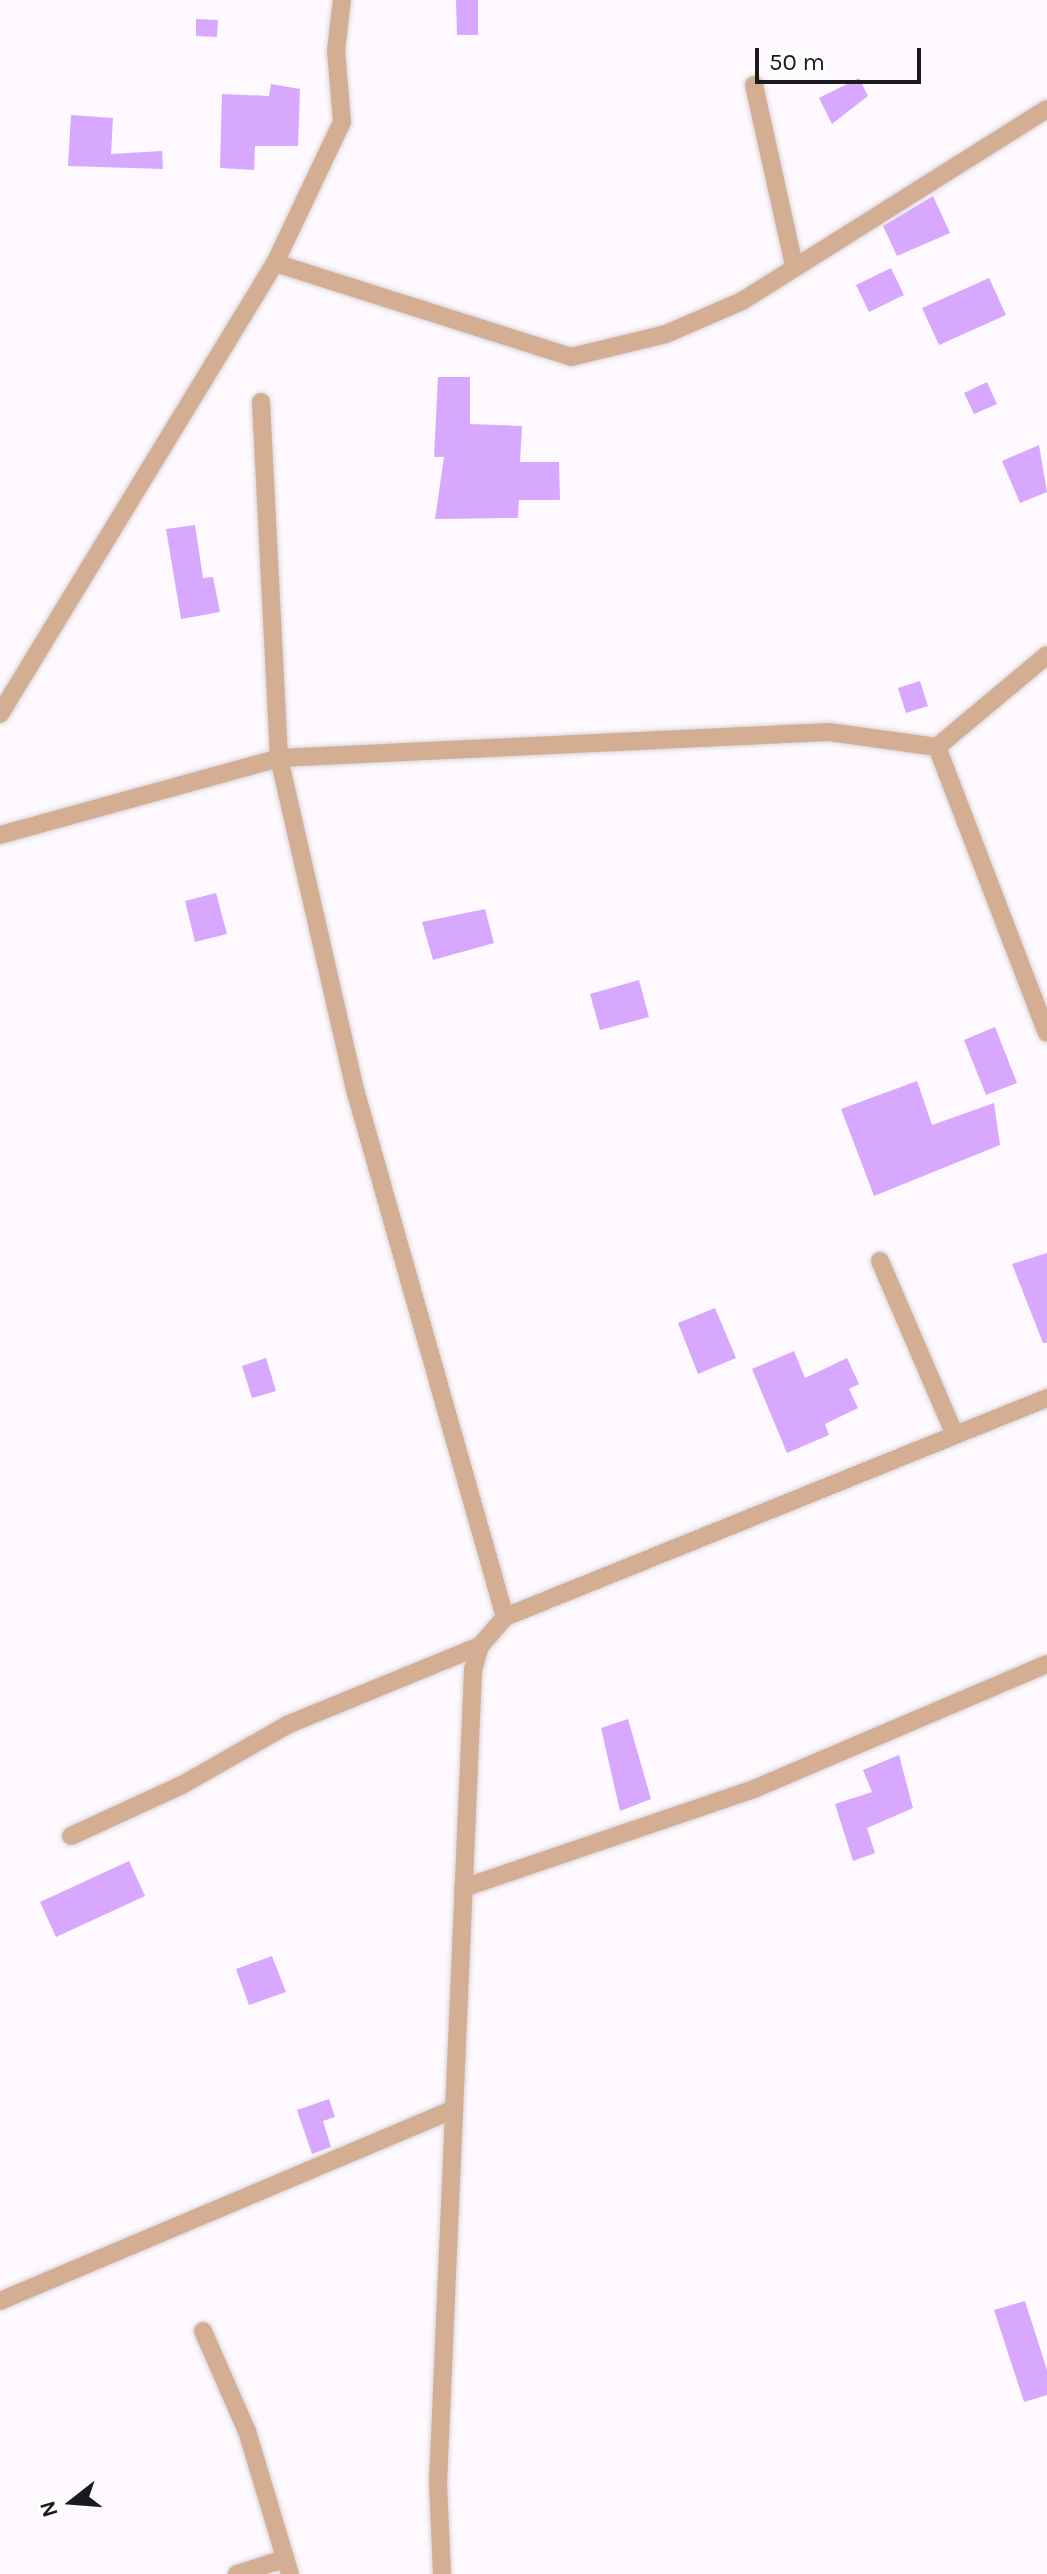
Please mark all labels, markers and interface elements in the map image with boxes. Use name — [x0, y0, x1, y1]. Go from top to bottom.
scale bar — [759, 32, 925, 82]
text: 50 m — [769, 48, 825, 76]
north arrow — [32, 2462, 112, 2542]
text: N — [34, 2498, 64, 2520]

